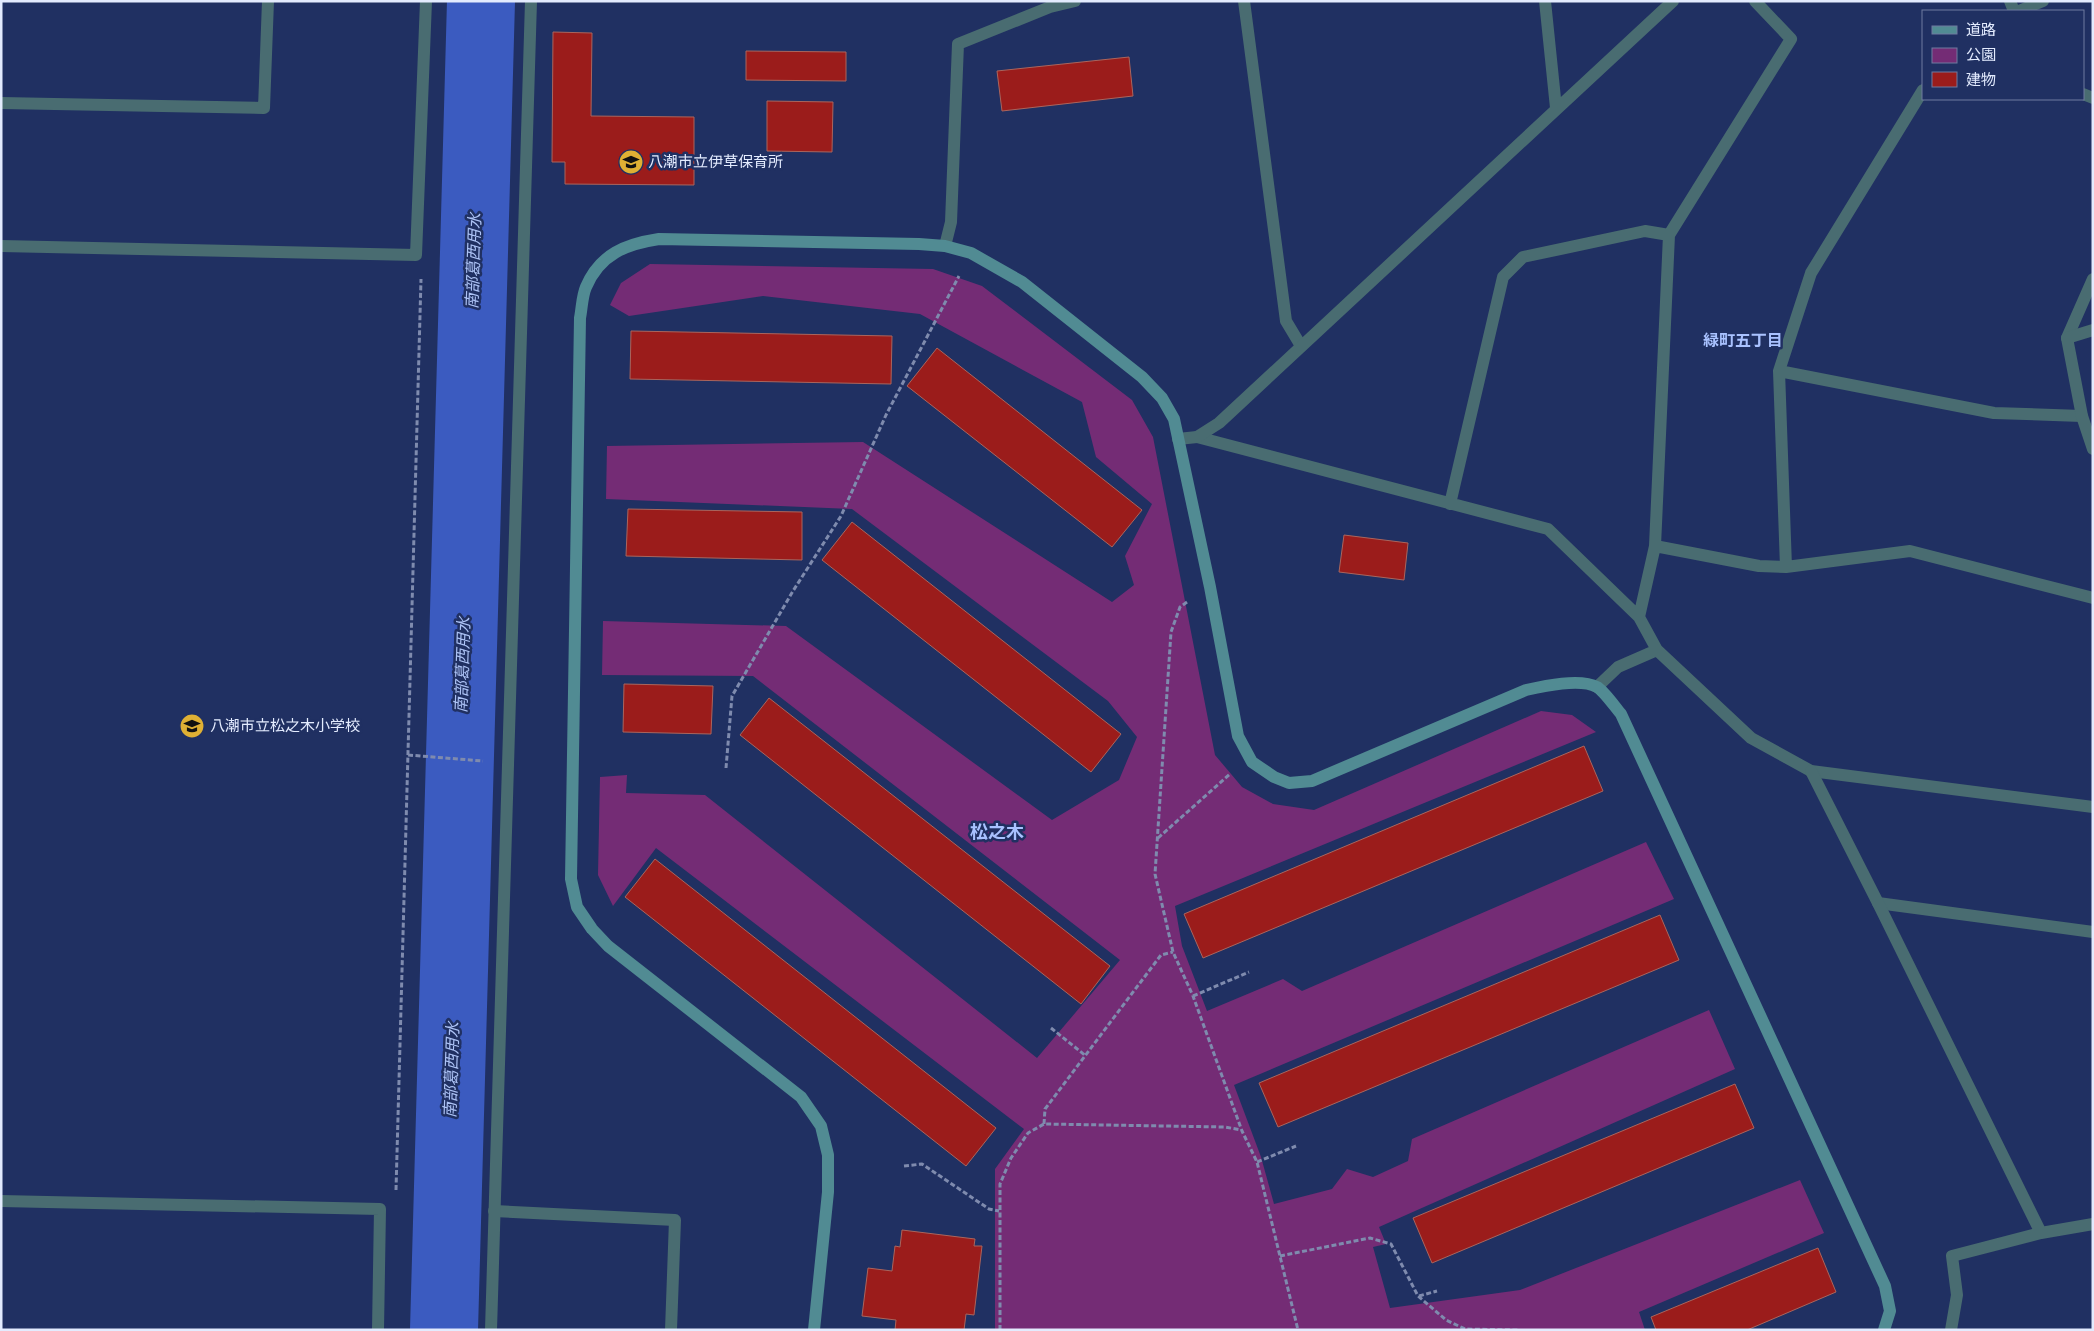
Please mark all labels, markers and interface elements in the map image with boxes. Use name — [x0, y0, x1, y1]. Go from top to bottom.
legend — [1922, 10, 2084, 100]
text: 道路 — [1966, 20, 1996, 39]
text: 公園 — [1966, 45, 1996, 64]
text: 建物 — [1966, 70, 1996, 89]
school or university icon: 八潮市立伊草保育所 — [618, 149, 644, 175]
place label: 八潮市立伊草保育所 — [648, 152, 783, 171]
water label: 南部葛西用水 — [461, 211, 485, 309]
district label: 緑町五丁目 — [1703, 330, 1783, 350]
water label: 南部葛西用水 — [450, 615, 474, 713]
school or university icon: 八潮市立松之木小学校 — [179, 713, 205, 739]
place label: 八潮市立松之木小学校 — [210, 716, 360, 735]
district label: 松之木 — [970, 820, 1024, 843]
water label: 南部葛西用水 — [439, 1020, 463, 1118]

